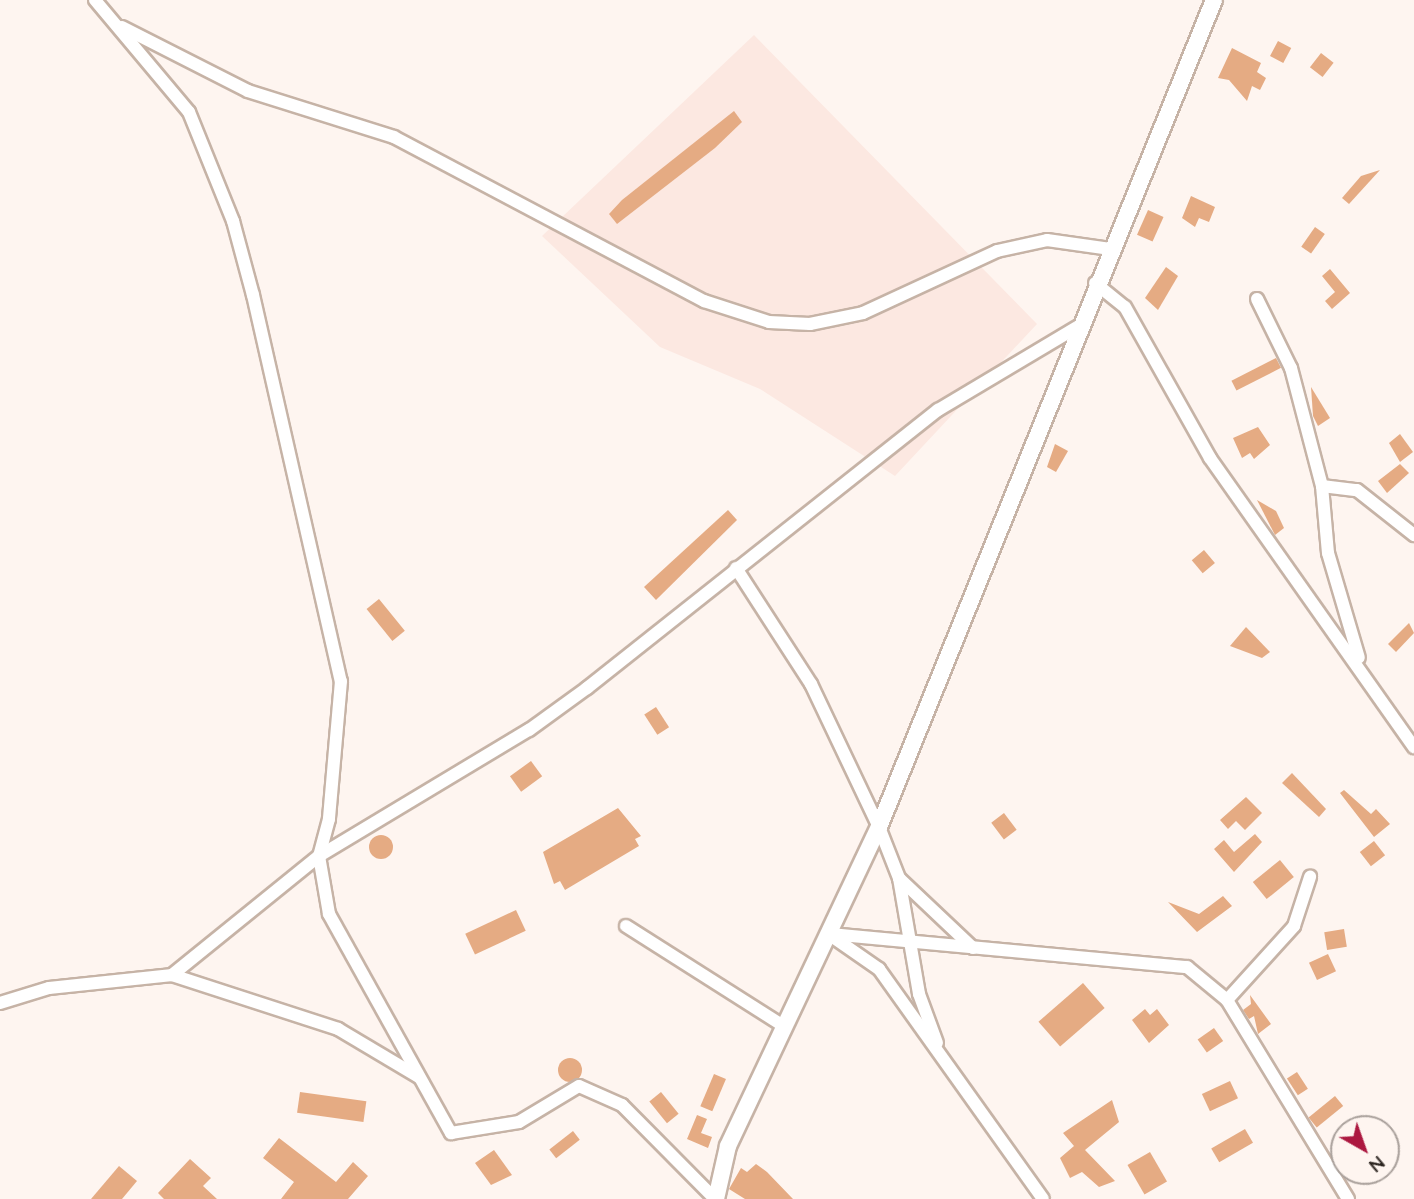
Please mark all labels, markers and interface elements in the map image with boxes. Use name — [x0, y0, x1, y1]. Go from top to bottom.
north arrow — [1330, 1115, 1400, 1185]
text: N — [1364, 1151, 1390, 1178]

